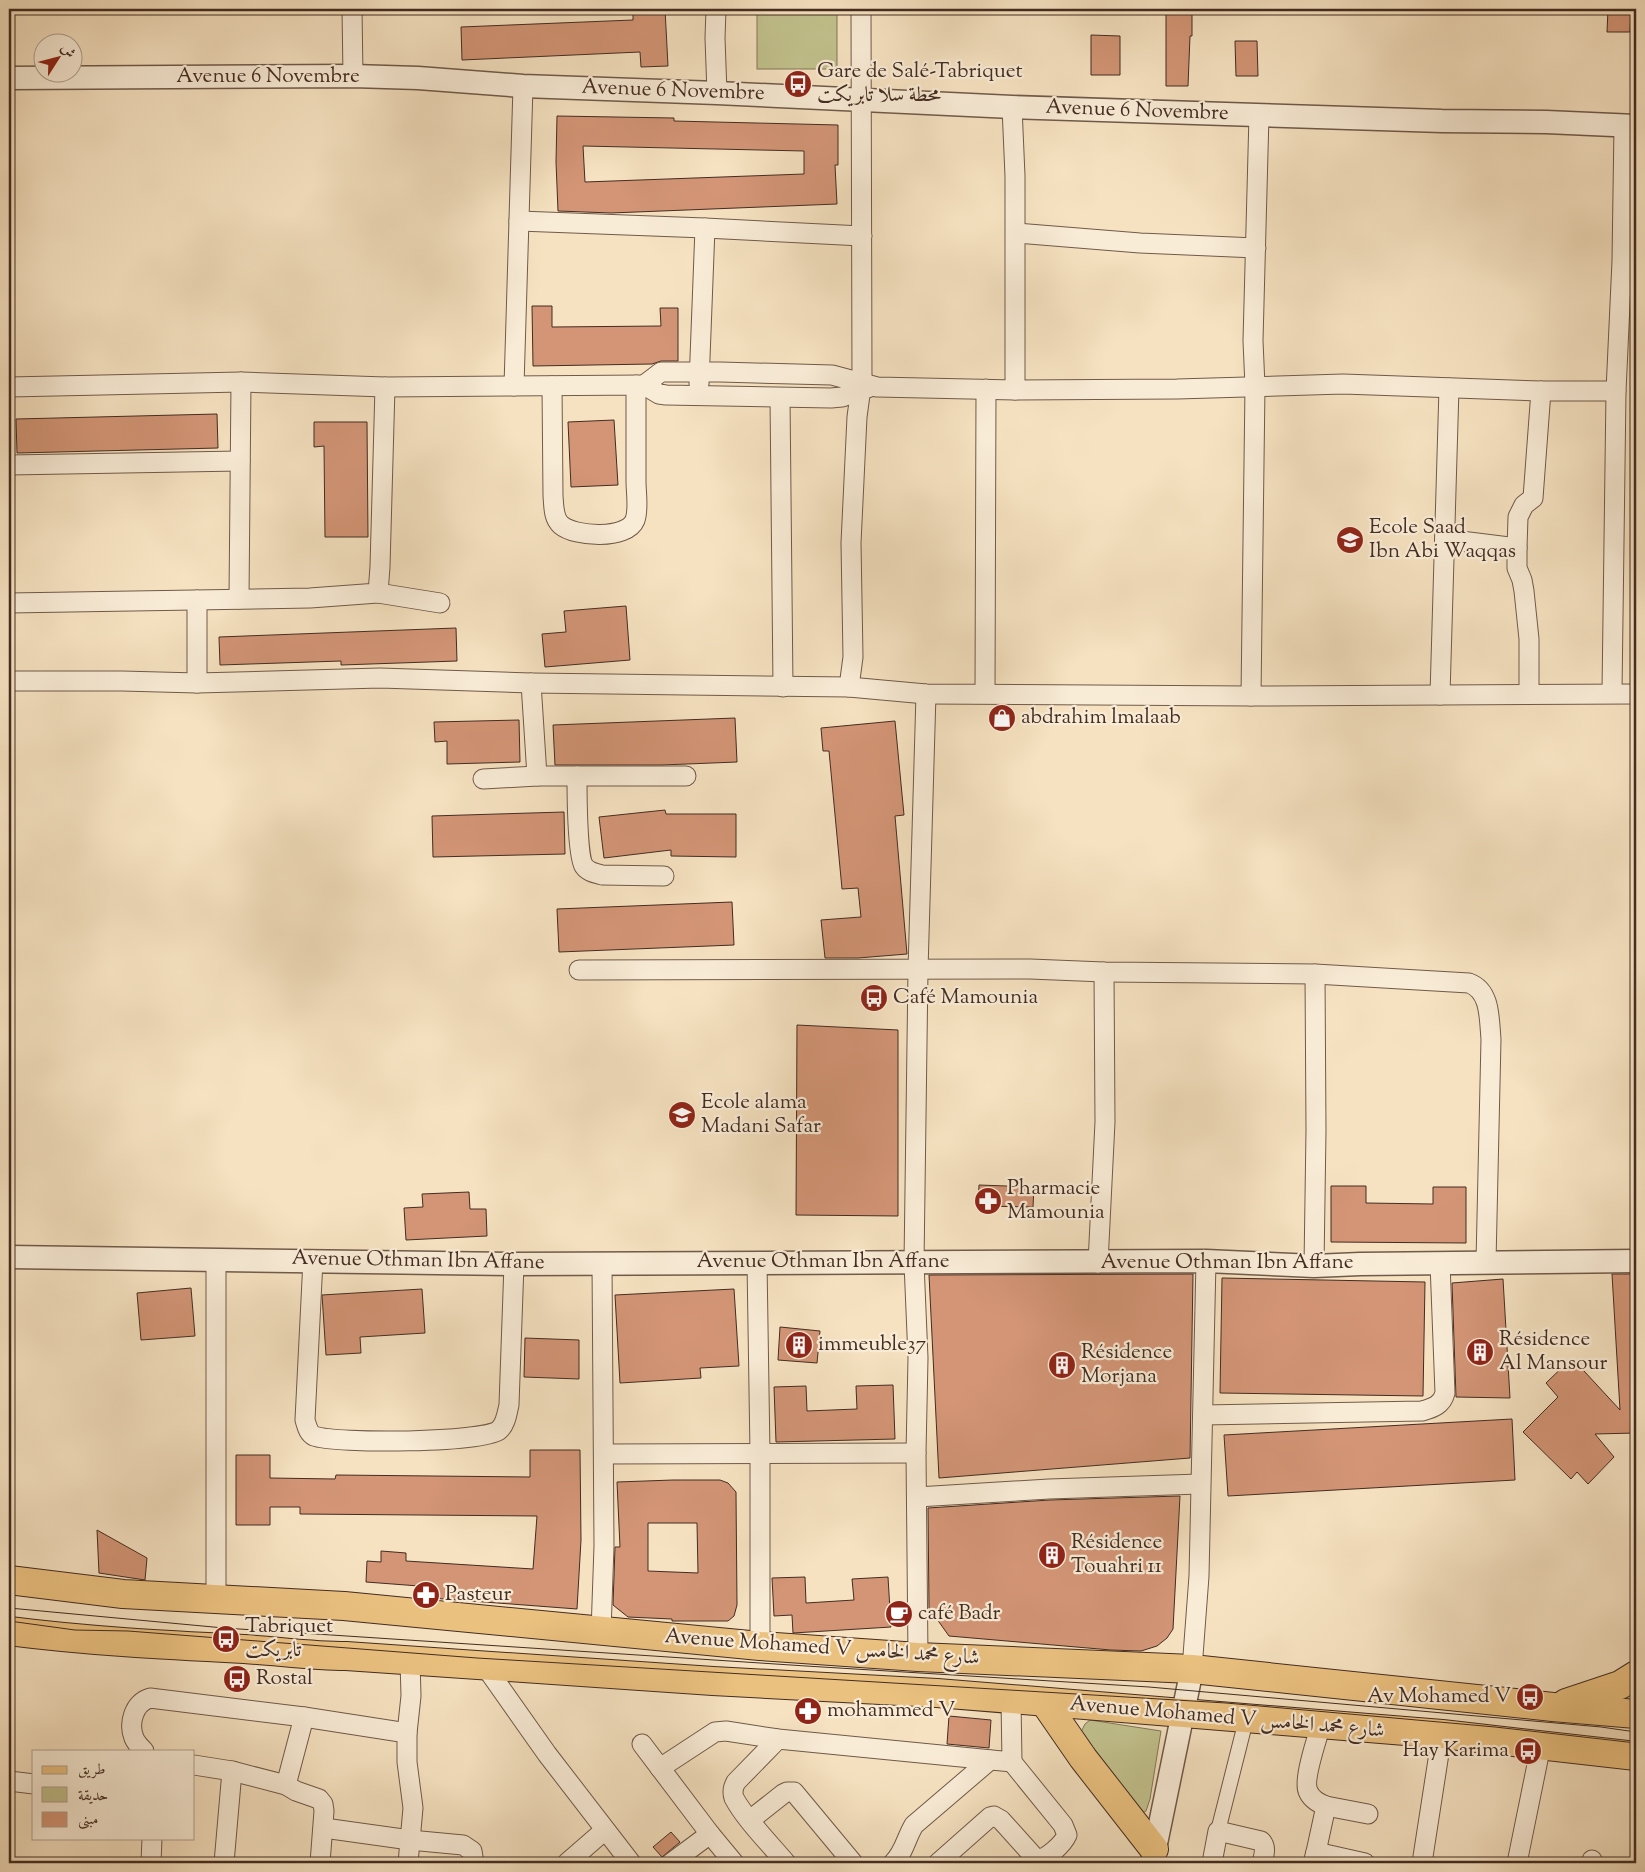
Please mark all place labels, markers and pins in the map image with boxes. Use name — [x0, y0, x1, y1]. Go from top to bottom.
place label: Gare de Salé-Tabriquet محطة سلا تابريكت — [817, 57, 1023, 111]
bus stop icon: Gare de Salé-Tabriquet محطة سلا تابريكت — [783, 69, 813, 99]
place label: Ecole Saad Ibn Abi Waqqas — [1369, 513, 1516, 567]
school or university icon: Ecole Saad Ibn Abi Waqqas — [1335, 525, 1365, 555]
shop icon: abdrahim lmalaab — [987, 703, 1017, 733]
place label: abdrahim lmalaab — [1021, 703, 1181, 733]
bus stop icon: Café Mamounia — [859, 983, 889, 1013]
place label: Café Mamounia — [893, 983, 1038, 1013]
place label: Ecole alama Madani Safar — [701, 1088, 821, 1142]
school or university icon: Ecole alama Madani Safar — [667, 1100, 697, 1130]
place label: Pharmacie Mamounia — [1007, 1174, 1105, 1228]
pharmacy icon: Pharmacie Mamounia — [973, 1186, 1003, 1216]
place label: Résidence Al Mansour — [1499, 1325, 1608, 1379]
building icon: immeuble37 — [784, 1330, 814, 1360]
place label: immeuble37 — [818, 1330, 926, 1360]
building icon: Résidence Al Mansour — [1465, 1337, 1495, 1367]
place label: Résidence Morjana — [1081, 1338, 1172, 1392]
building icon: Résidence Morjana — [1047, 1350, 1077, 1380]
place label: Résidence Touahri 11 — [1071, 1528, 1162, 1582]
building icon: Résidence Touahri 11 — [1037, 1540, 1067, 1570]
pharmacy icon: Pasteur — [411, 1580, 441, 1610]
place label: Pasteur — [445, 1580, 512, 1610]
cafe icon: café Badr — [884, 1599, 914, 1629]
place label: café Badr — [918, 1599, 1001, 1629]
place label: Tabriquet تابريكت — [245, 1612, 333, 1666]
bus stop icon: Tabriquet تابريكت — [211, 1624, 241, 1654]
bus stop icon: Rostal — [222, 1664, 252, 1694]
place label: Rostal — [256, 1664, 313, 1694]
place label: Av Mohamed V — [1367, 1682, 1511, 1712]
bus stop icon: Av Mohamed V — [1515, 1682, 1545, 1712]
pharmacy icon: mohammed V — [793, 1696, 823, 1726]
place label: mohammed V — [827, 1696, 955, 1726]
place label: Hay Karima — [1403, 1736, 1509, 1766]
bus stop icon: Hay Karima — [1513, 1736, 1543, 1766]

